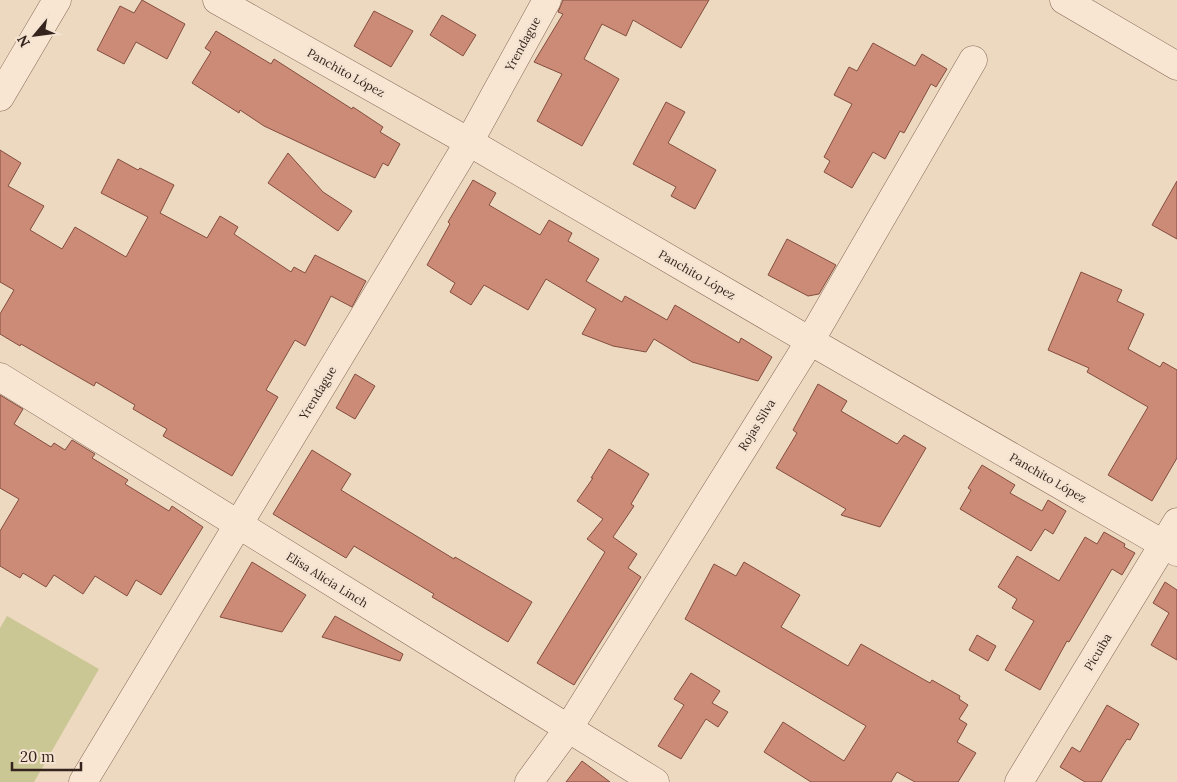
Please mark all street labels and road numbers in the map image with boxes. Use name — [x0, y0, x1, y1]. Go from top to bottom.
street label: Yrendague — [501, 14, 544, 74]
street label: Panchito López — [305, 45, 388, 100]
street label: Panchito López — [656, 246, 738, 303]
street label: Yrendague — [295, 363, 340, 423]
street label: Rojas Silva — [735, 396, 778, 453]
street label: Panchito López — [1007, 449, 1089, 506]
street label: Elisa Alicia Linch — [284, 548, 371, 611]
street label: Picuiba — [1081, 630, 1114, 673]

